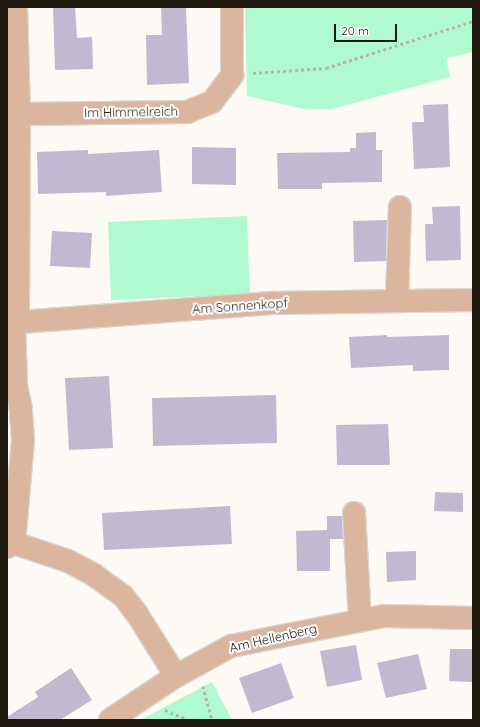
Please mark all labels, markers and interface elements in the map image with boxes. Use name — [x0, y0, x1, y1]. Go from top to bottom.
scale bar — [336, 16, 399, 42]
text: 20 m — [341, 23, 369, 38]
street label: Im Himmelreich — [84, 103, 178, 121]
street label: Am Sonnenkopf — [192, 295, 288, 317]
street label: Am Hellenberg — [228, 620, 318, 656]

